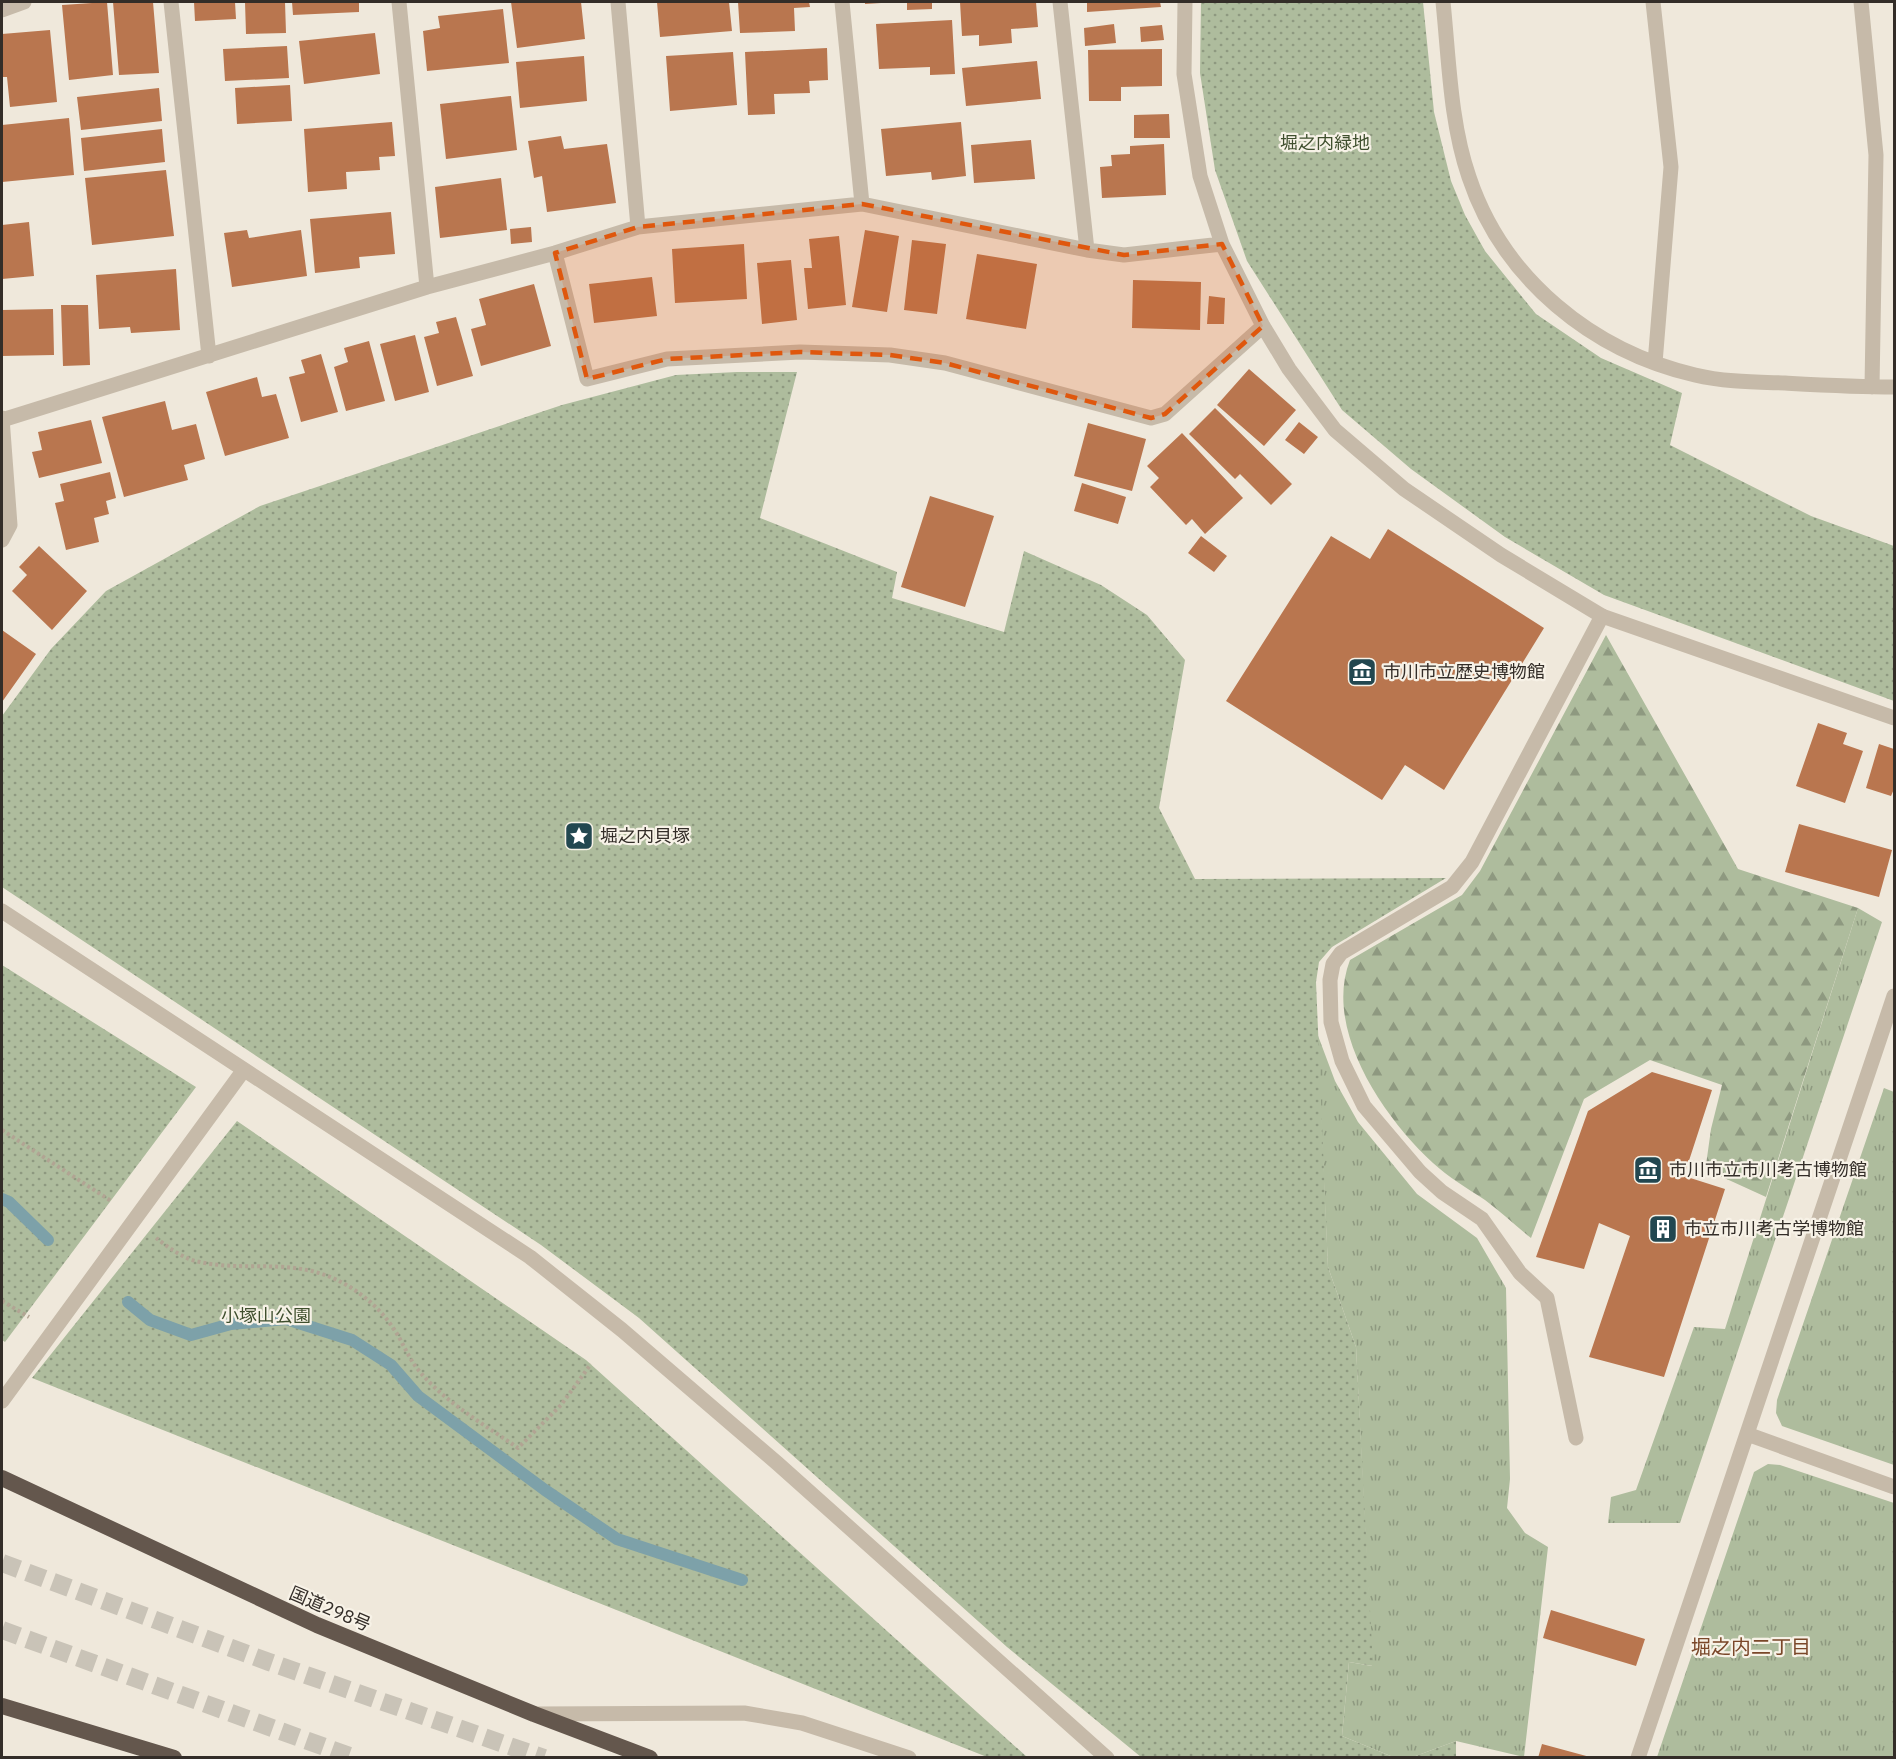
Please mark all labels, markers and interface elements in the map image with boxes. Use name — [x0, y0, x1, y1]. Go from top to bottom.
park label: 堀之内緑地 — [1280, 131, 1370, 154]
museum icon: 市川市立歴史博物館 — [1346, 656, 1378, 688]
place label: 市川市立歴史博物館 — [1383, 660, 1545, 683]
place icon: 堀之内貝塚 — [563, 820, 595, 852]
place label: 堀之内貝塚 — [600, 824, 690, 847]
museum icon: 市川市立市川考古博物館 — [1632, 1154, 1664, 1186]
place label: 市川市立市川考古博物館 — [1669, 1158, 1867, 1181]
building icon: 市立市川考古学博物館 — [1647, 1213, 1679, 1245]
place label: 市立市川考古学博物館 — [1684, 1217, 1864, 1240]
park label: 小塚山公園 — [221, 1304, 311, 1327]
street label: 国道298号 — [286, 1581, 374, 1636]
district label: 堀之内二丁目 — [1691, 1633, 1811, 1660]

